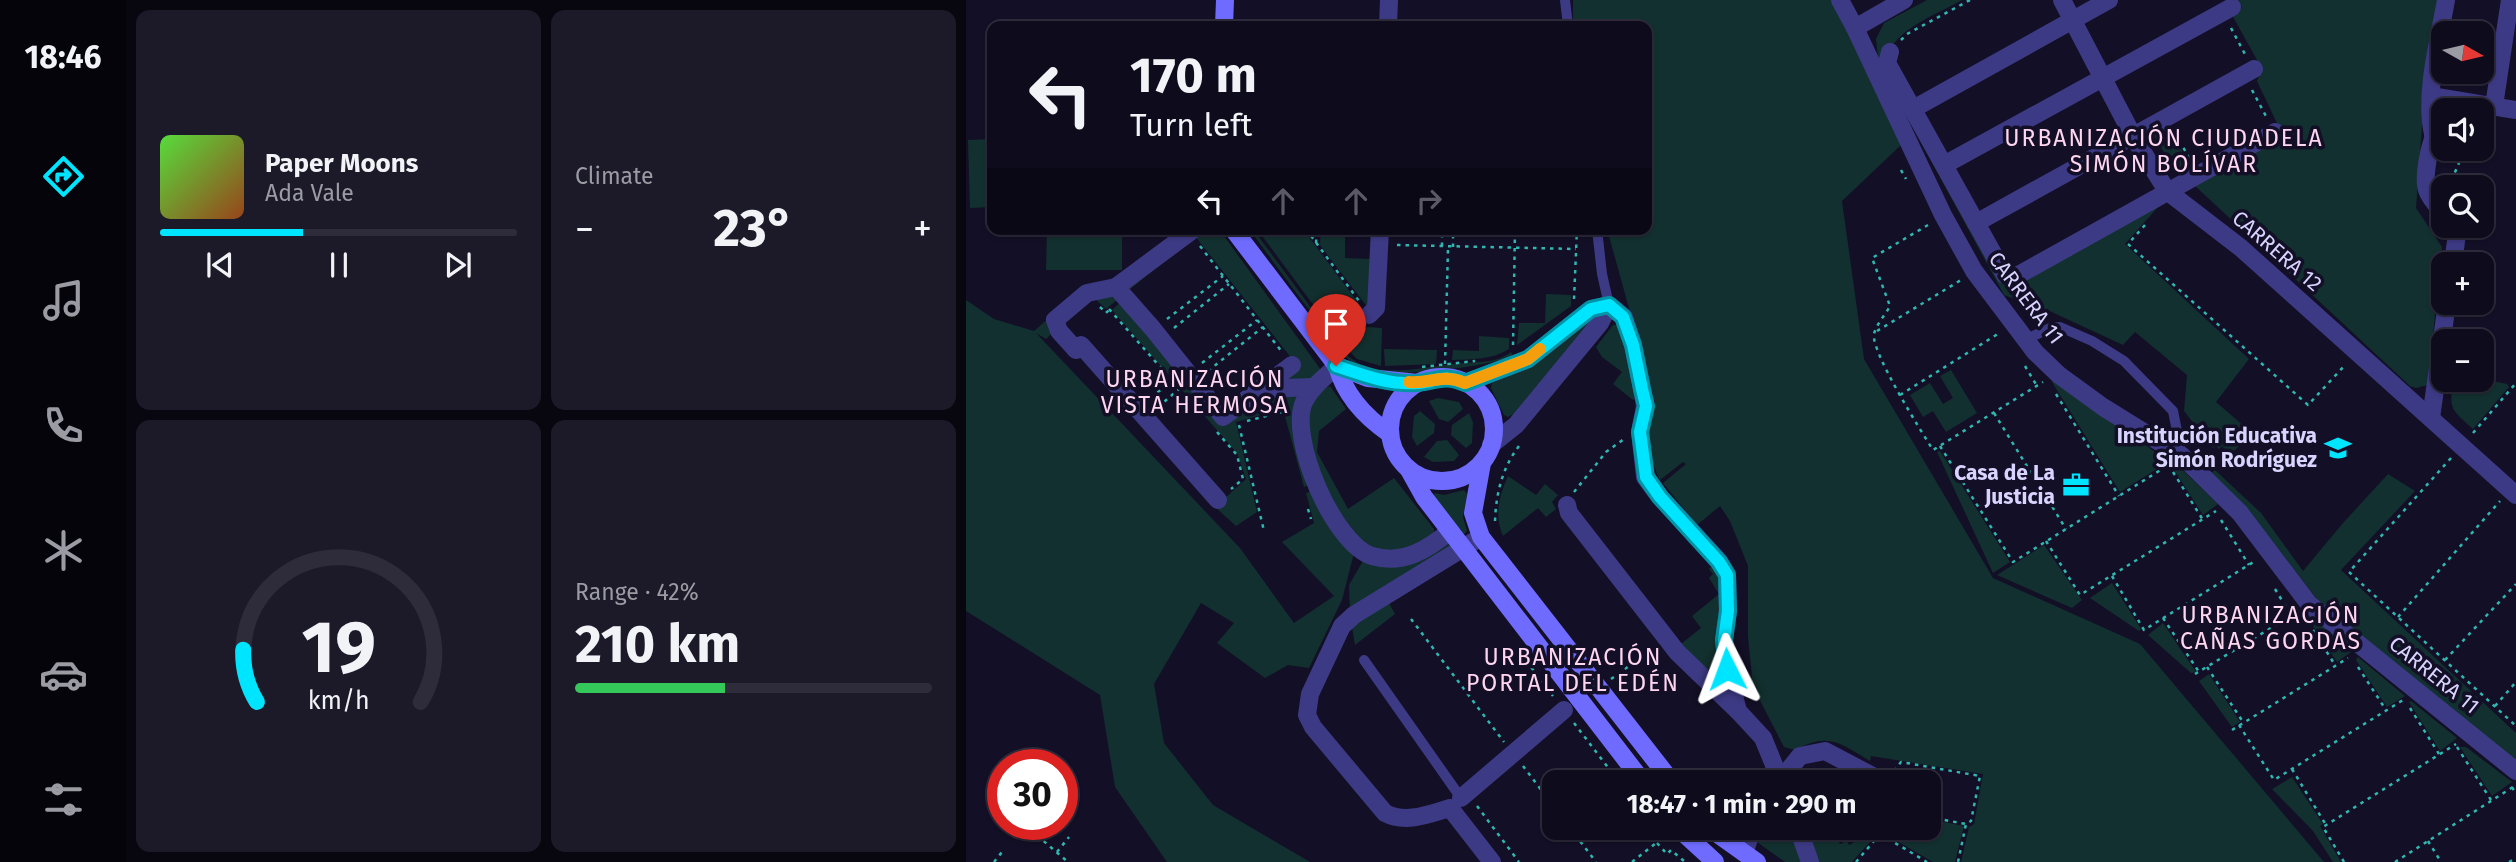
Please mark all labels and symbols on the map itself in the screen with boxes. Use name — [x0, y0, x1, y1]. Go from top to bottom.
north arrow — [2431, 21, 2494, 84]
district label: URBANIZACIÓN CIUDADELA SIMÓN BOLÍVAR — [2004, 123, 2324, 178]
street label: CARRERA 12 — [2227, 205, 2327, 297]
street label: CARRERA 11 — [1983, 247, 2069, 349]
pin — [1306, 294, 1366, 366]
district label: URBANIZACIÓN VISTA HERMOSA — [1101, 364, 1289, 419]
place label: Institución Educativa Simón Rodríguez — [2117, 423, 2317, 473]
school or university icon: Institución Educativa Simón Rodríguez — [2323, 433, 2353, 463]
place label: Casa de La Justicia — [1954, 460, 2055, 510]
office icon: Casa de La Justicia — [2061, 470, 2091, 500]
district label: URBANIZACIÓN CAÑAS GORDAS — [2180, 600, 2362, 655]
street label: CARRERA 11 — [2384, 631, 2484, 719]
position arrow — [1690, 632, 1764, 706]
district label: URBANIZACIÓN PORTAL DEL EDÉN — [1466, 642, 1680, 697]
speed limit sign: 30 — [987, 749, 1078, 840]

